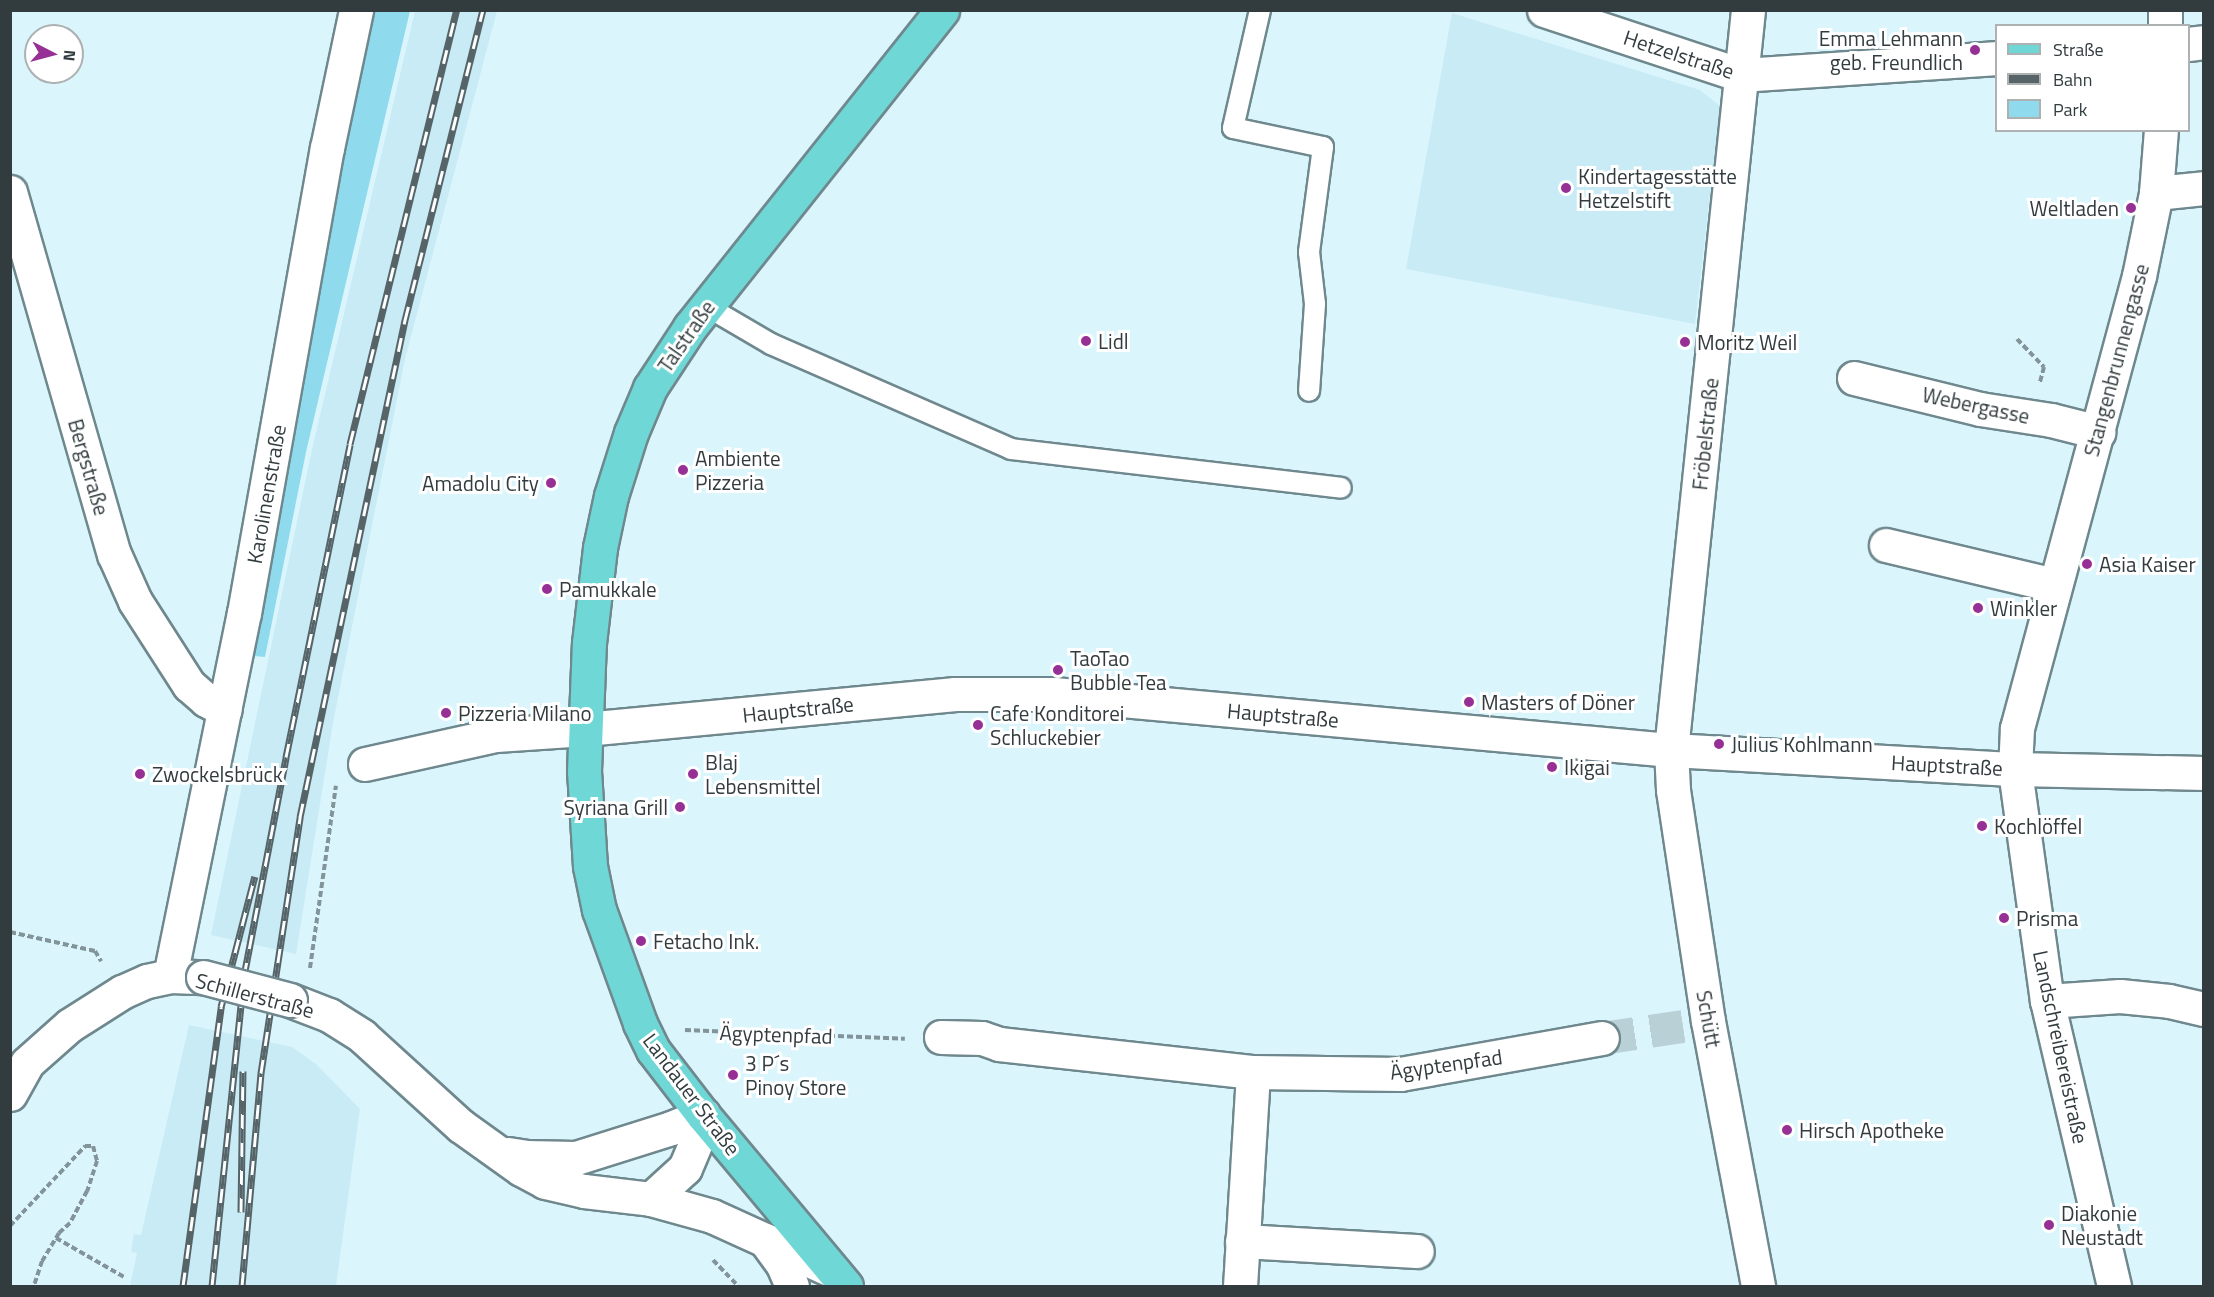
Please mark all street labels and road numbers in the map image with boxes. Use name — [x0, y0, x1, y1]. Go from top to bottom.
street label: Hetzelstraße — [1621, 24, 1737, 84]
street label: Stangenbrunnengasse — [2078, 261, 2154, 459]
street label: Talstraße — [652, 295, 720, 377]
street label: Fröbelstraße — [1687, 377, 1723, 491]
street label: Webergasse — [1920, 381, 2032, 429]
street label: Bergstraße — [63, 416, 115, 518]
street label: Karolinenstraße — [241, 422, 291, 566]
street label: Hauptstraße — [741, 691, 855, 727]
street label: Hauptstraße — [1226, 698, 1340, 732]
street label: Hauptstraße — [1891, 749, 2003, 781]
street label: Landschreibereistraße — [2028, 948, 2094, 1146]
street label: Schillerstraße — [193, 967, 317, 1023]
street label: Schütt — [1692, 988, 1726, 1050]
street label: Ägyptenpfad — [719, 1019, 833, 1049]
street label: Landauer Straße — [638, 1028, 746, 1160]
street label: Ägyptenpfad — [1388, 1044, 1504, 1084]

